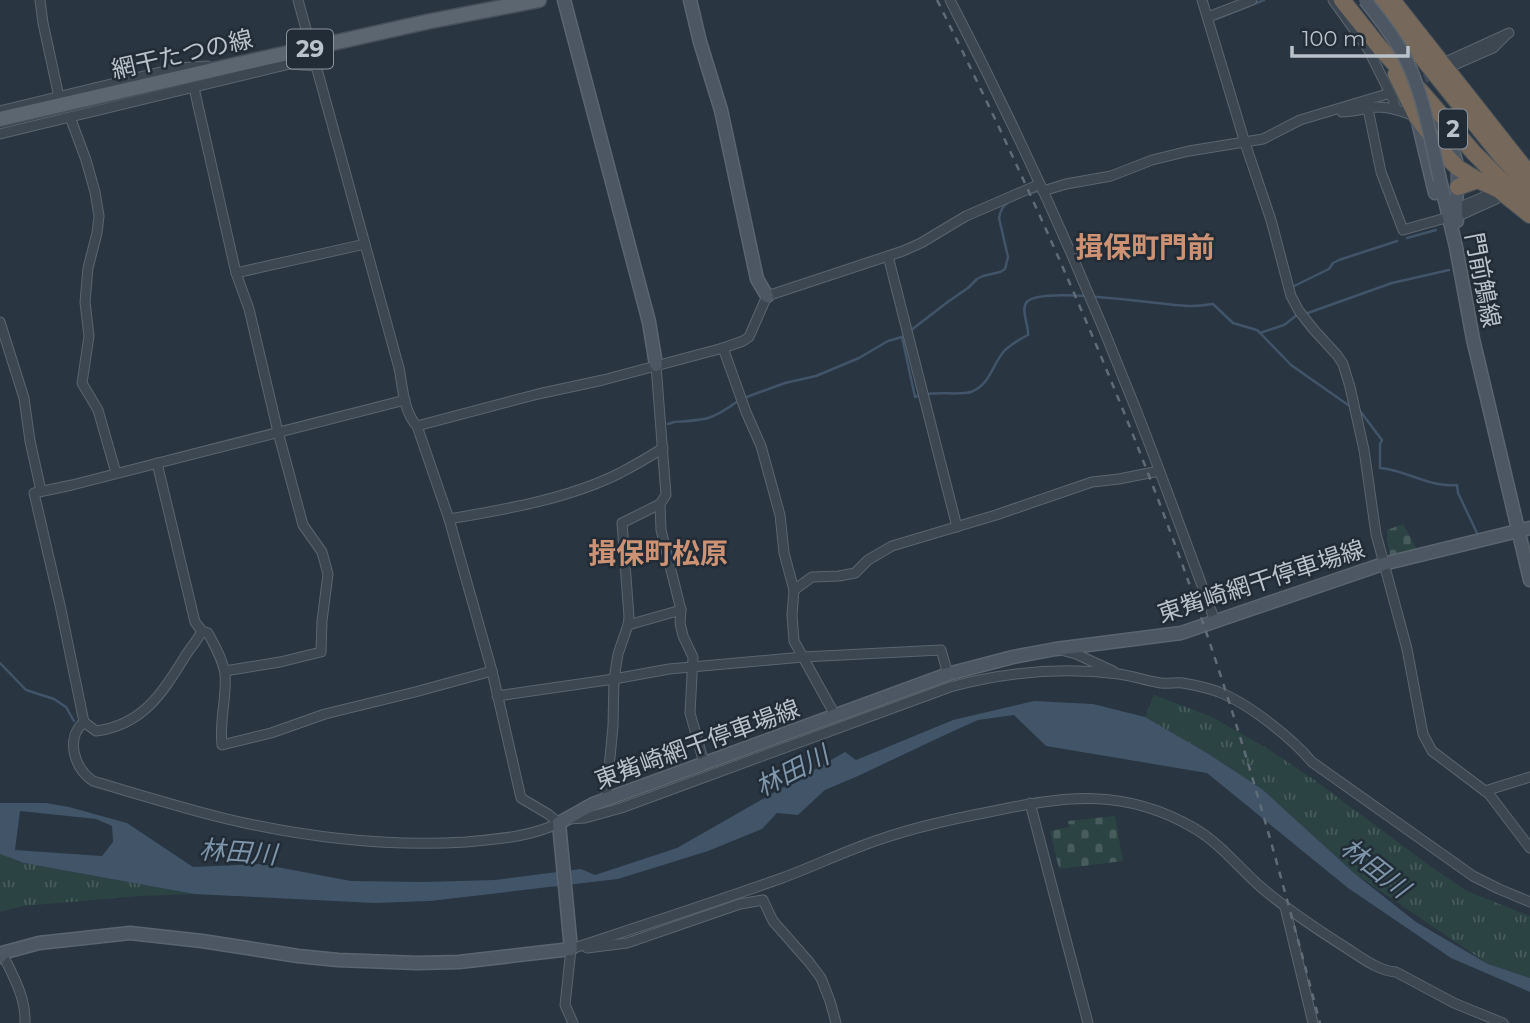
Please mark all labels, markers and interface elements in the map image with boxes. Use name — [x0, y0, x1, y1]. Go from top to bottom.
scale bar — [1292, 14, 1408, 58]
street label: 網干たつの線 — [109, 24, 255, 84]
text: 100 m — [1302, 26, 1365, 51]
road number: 29 — [287, 30, 333, 68]
road number: 2 — [1439, 110, 1467, 148]
district label: 揖保町門前 — [1075, 230, 1215, 264]
street label: 門前鵤線 — [1460, 230, 1506, 330]
street label: 東觜崎網干停車場線 — [1154, 534, 1368, 628]
district label: 揖保町松原 — [588, 536, 728, 570]
street label: 東觜崎網干停車場線 — [591, 693, 803, 795]
water label: 林田川 — [750, 738, 837, 803]
water label: 林田川 — [1334, 831, 1418, 906]
water label: 林田川 — [198, 833, 281, 871]

